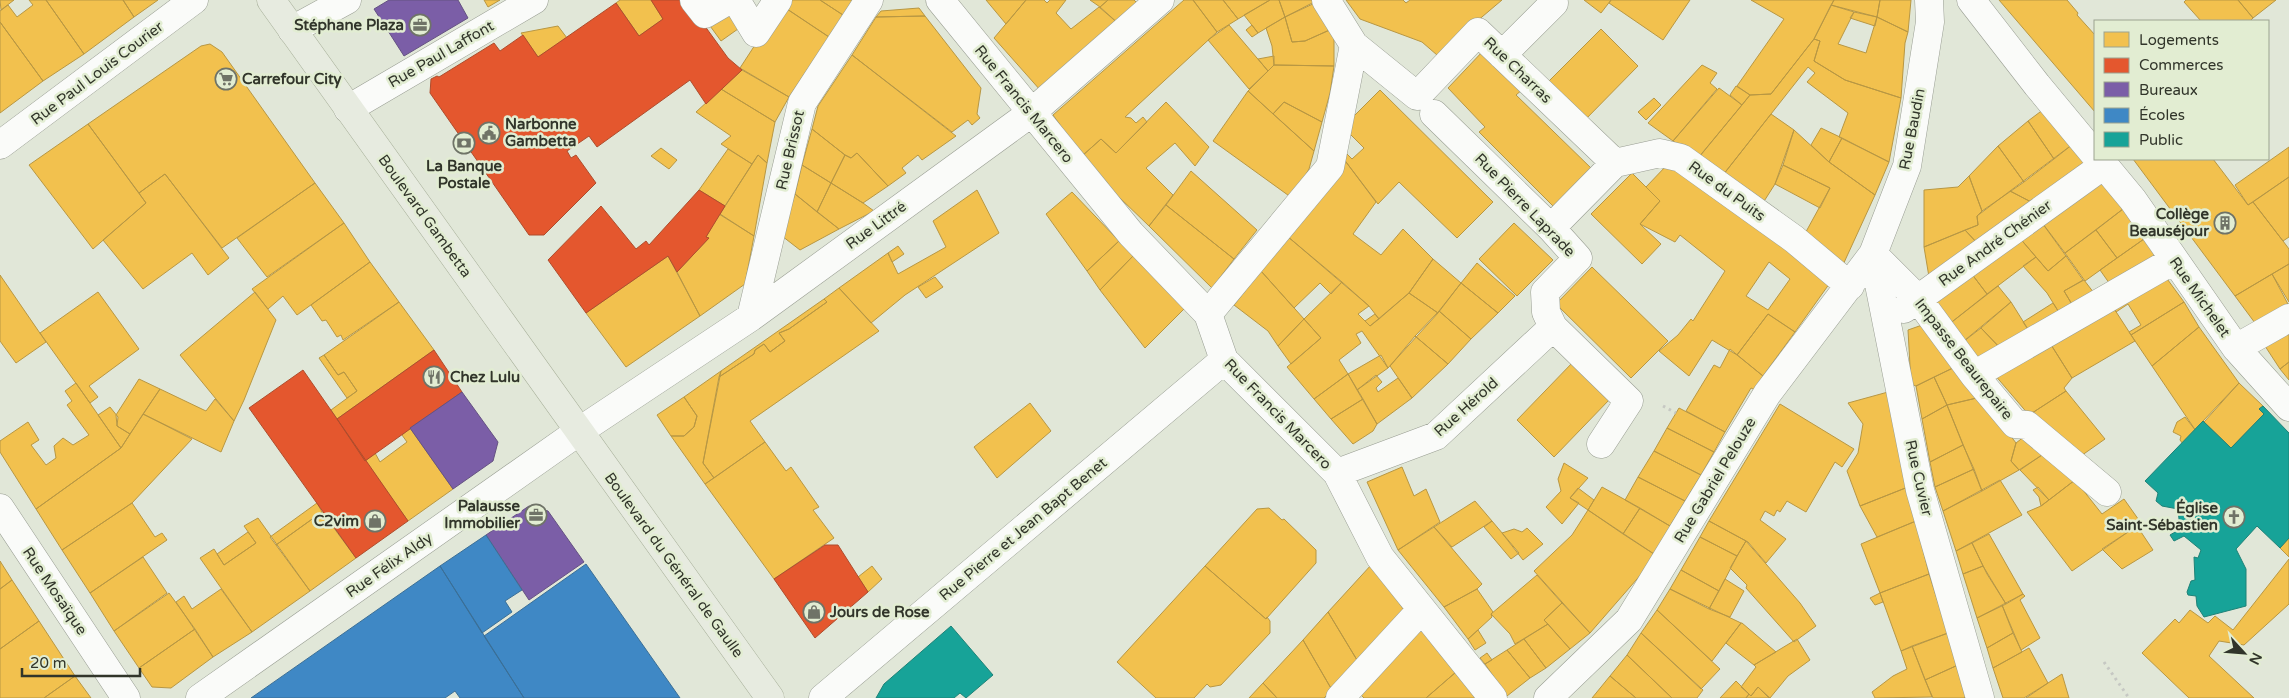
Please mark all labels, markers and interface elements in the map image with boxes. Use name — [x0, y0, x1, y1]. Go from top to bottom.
office icon: Stéphane Plaza — [408, 13, 432, 37]
place label: Stéphane Plaza — [294, 16, 404, 35]
street label: Rue Paul Laffont — [385, 16, 497, 92]
street label: Rue Paul Louis Courier — [27, 17, 167, 129]
legend — [2094, 20, 2269, 160]
text: Logements — [2139, 31, 2219, 49]
street label: Rue Charras — [1480, 33, 1556, 107]
street label: Rue Francis Marcero — [971, 41, 1077, 167]
text: Commerces — [2139, 56, 2223, 74]
supermarket icon: Carrefour City — [214, 67, 238, 91]
place label: Carrefour City — [242, 70, 342, 89]
text: Bureaux — [2139, 81, 2198, 99]
street label: Rue Baudin — [1895, 87, 1929, 171]
text: Écoles — [2139, 106, 2185, 124]
street label: Rue Brissot — [772, 108, 808, 192]
place label: Narbonne Gambetta — [505, 115, 577, 150]
public building icon: Narbonne Gambetta — [477, 121, 501, 145]
bank icon: La Banque Postale — [452, 131, 476, 155]
text: Public — [2139, 131, 2183, 149]
street label: Rue Pierre Laprade — [1471, 150, 1579, 260]
street label: Boulevard Gambetta — [374, 151, 476, 281]
place label: La Banque Postale — [426, 157, 503, 192]
street label: Rue du Puits — [1685, 157, 1769, 225]
street label: Rue André Chénier — [1935, 196, 2055, 290]
street label: Rue Littré — [842, 197, 910, 253]
place label: Collège Beauséjour — [2129, 205, 2209, 241]
building icon: Collège Beauséjour — [2213, 211, 2237, 235]
street label: Rue Michelet — [2166, 253, 2234, 341]
street label: Impasse Beaurepaire — [1911, 295, 2017, 423]
street label: Rue Francis Marcero — [1221, 355, 1335, 473]
restaurant icon: Chez Lulu — [422, 365, 446, 389]
place label: Chez Lulu — [450, 368, 520, 386]
street label: Rue Hérold — [1430, 374, 1502, 440]
street label: Rue Gabriel Pelouze — [1670, 414, 1760, 546]
street label: Rue Cuvier — [1902, 438, 1937, 518]
street label: Rue Pierre et Jean Bapt Benet — [936, 453, 1111, 604]
street label: Boulevard du Général de Gaulle — [601, 469, 747, 661]
place label: Palausse Immobilier — [444, 497, 520, 532]
place label: Église Saint-Sébastien — [2106, 498, 2218, 534]
office icon: Palausse Immobilier — [524, 503, 548, 527]
church icon: Église Saint-Sébastien — [2222, 505, 2246, 529]
shop icon: C2vim — [363, 509, 387, 533]
place label: C2vim — [314, 512, 359, 530]
street label: Rue Félix Aldy — [342, 529, 436, 601]
street label: Rue Mosaïque — [19, 544, 91, 638]
shop icon: Jours de Rose — [802, 600, 826, 624]
place label: Jours de Rose — [829, 603, 930, 621]
north arrow — [2219, 628, 2269, 678]
scale bar — [22, 646, 140, 678]
text: N — [2245, 650, 2265, 667]
text: 20 m — [30, 654, 67, 672]

